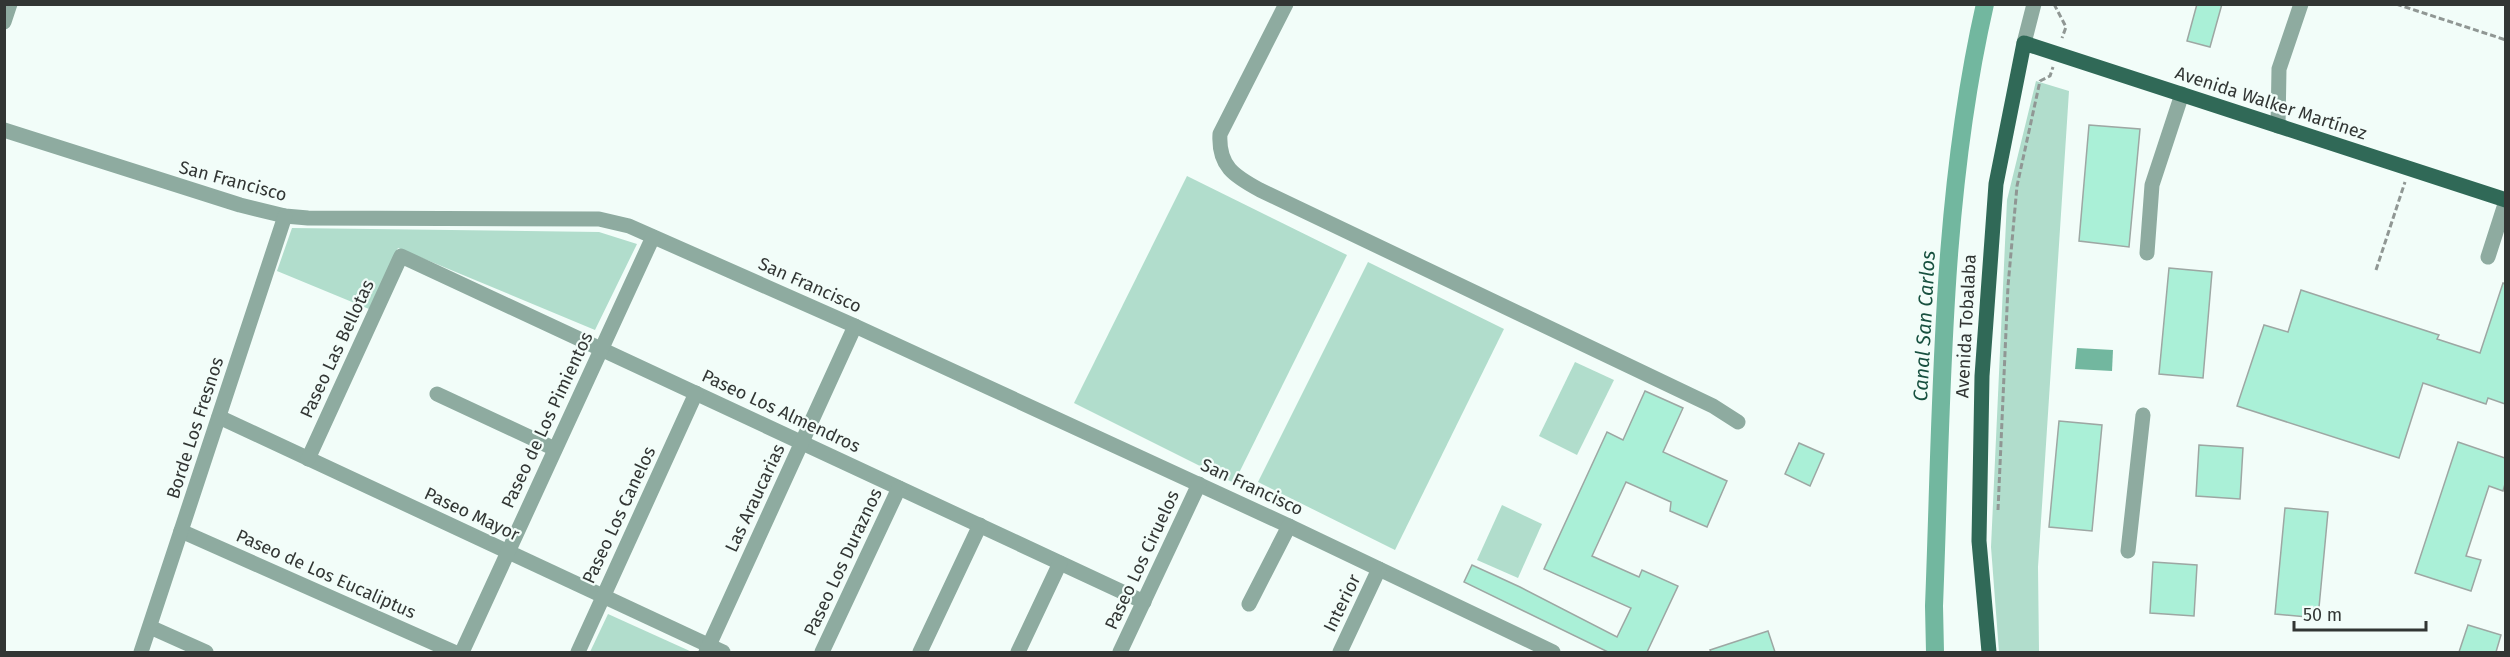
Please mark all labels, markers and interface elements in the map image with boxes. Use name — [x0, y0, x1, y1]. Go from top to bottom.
street label: Avenida Walker Martínez — [2172, 62, 2370, 144]
street label: San Francisco — [177, 156, 289, 206]
water label: Canal San Carlos — [1908, 250, 1940, 402]
street label: San Francisco — [755, 252, 865, 318]
street label: Avenida Tobalaba — [1951, 253, 1981, 399]
street label: Paseo Las Bellotas — [295, 276, 379, 422]
street label: Paseo de Los Pimientos — [497, 328, 597, 512]
street label: Borde Los Fresnos — [162, 354, 228, 502]
street label: Paseo Los Almendros — [698, 365, 864, 457]
street label: Las Araucarias — [720, 440, 790, 556]
street label: Paseo Los Canelos — [578, 443, 660, 587]
street label: San Francisco — [1197, 454, 1307, 520]
street label: Paseo Mayor — [421, 482, 523, 546]
street label: Paseo Los Duraznos — [799, 485, 887, 639]
street label: Paseo Los Ciruelos — [1100, 487, 1184, 633]
street label: Paseo de Los Eucaliptus — [233, 524, 419, 624]
street label: Interior — [1319, 571, 1365, 635]
scale bar — [2294, 594, 2426, 632]
text: 50 m — [2303, 604, 2342, 626]

